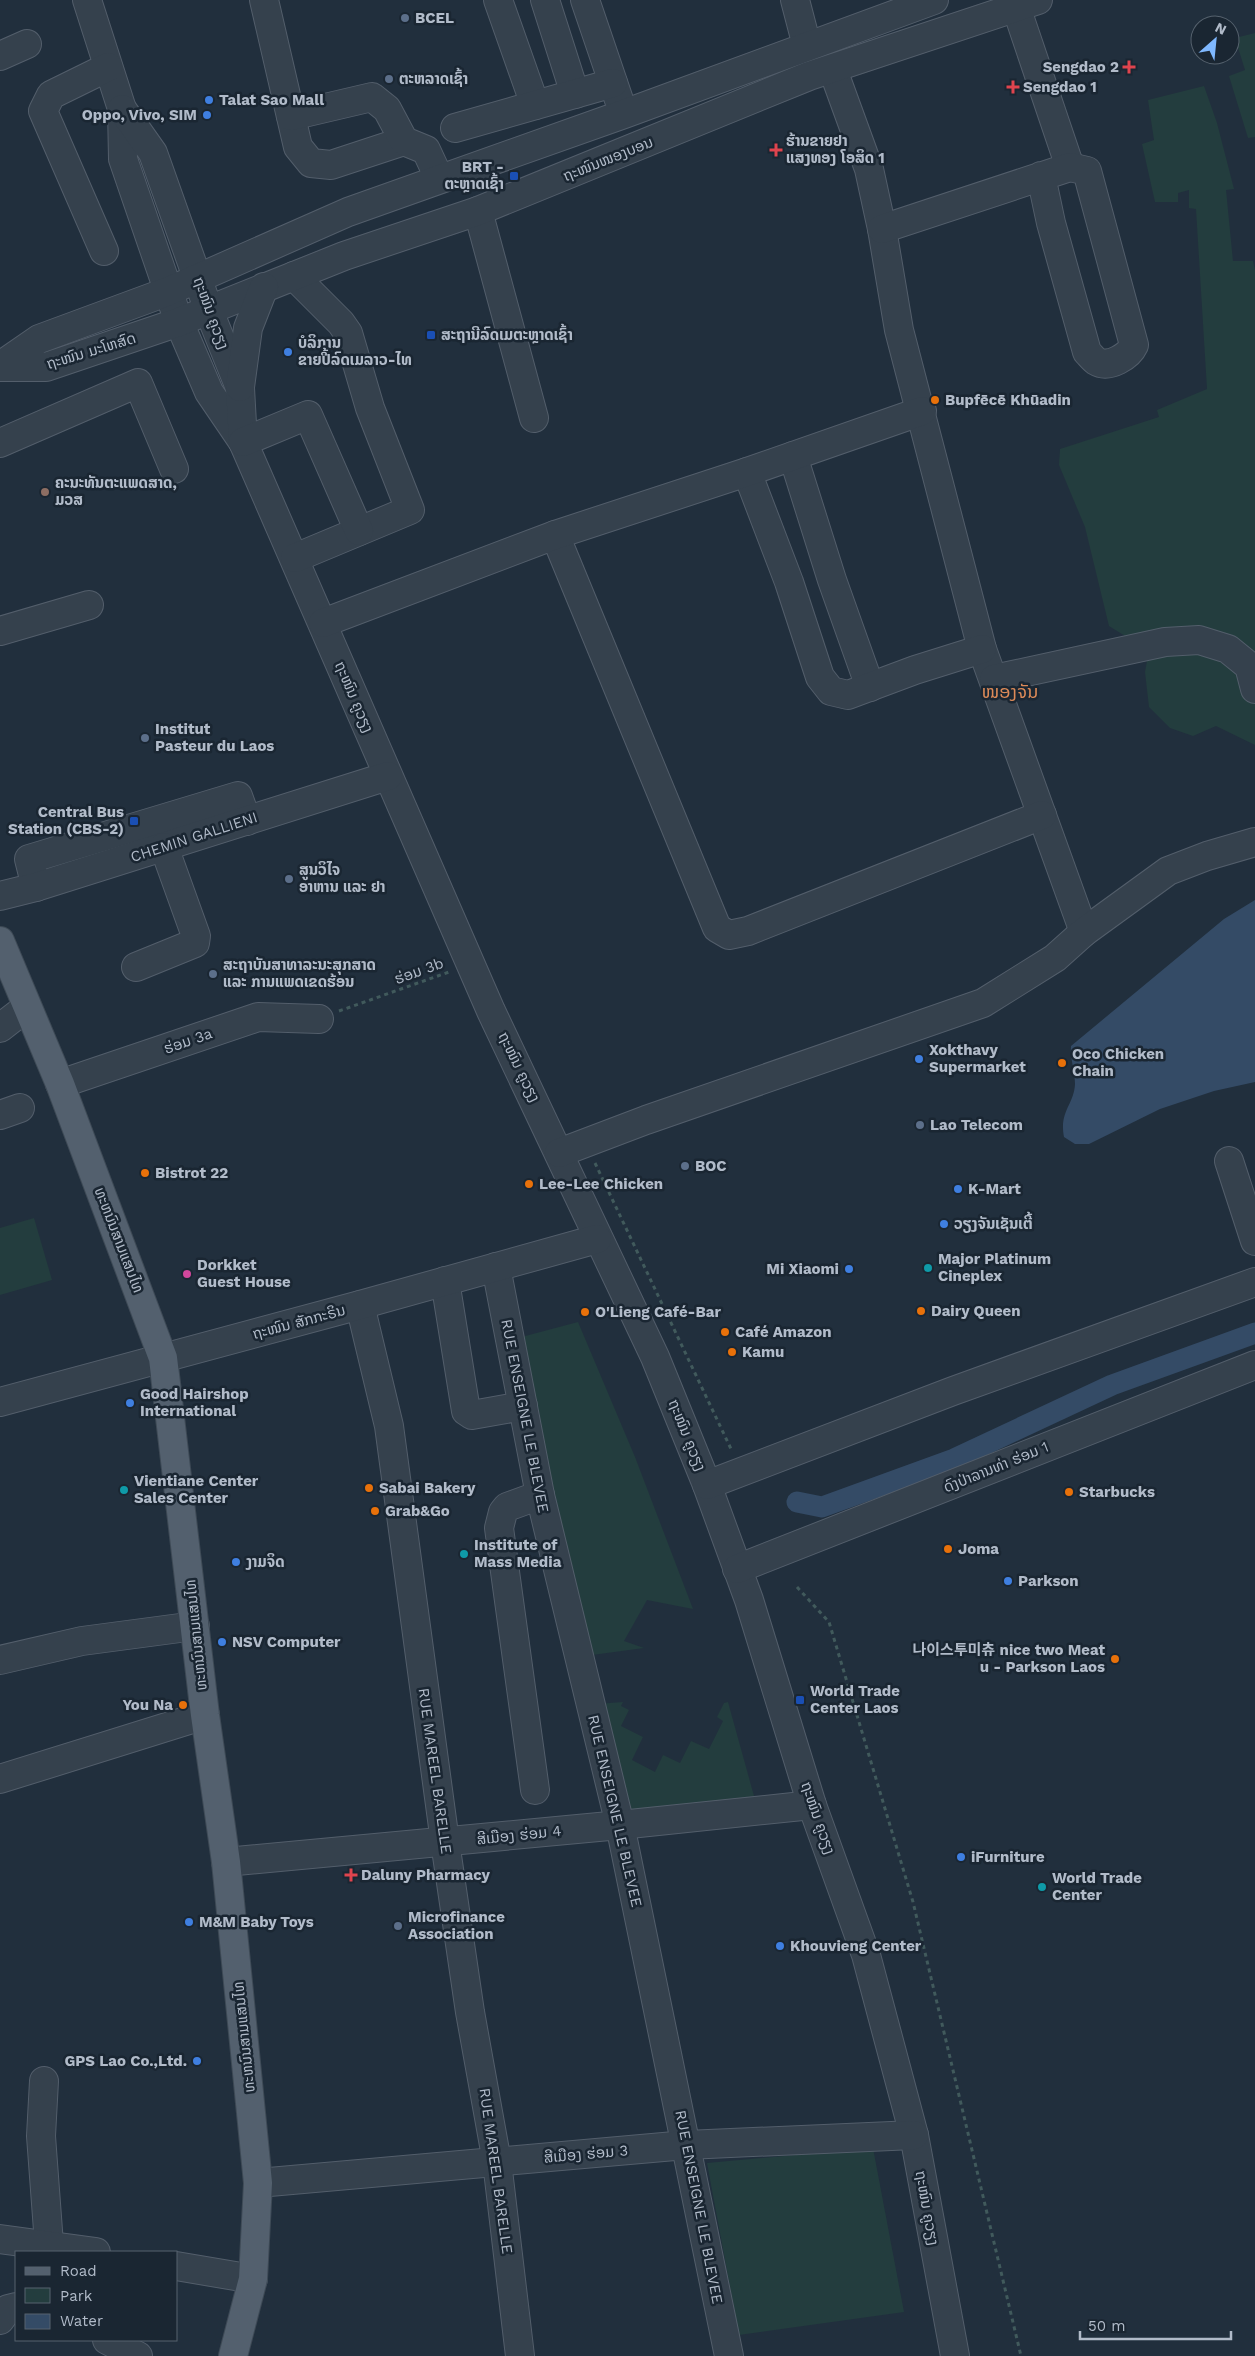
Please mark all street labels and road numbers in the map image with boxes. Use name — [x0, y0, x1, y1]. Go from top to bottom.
street label: ຖະໜົນໜອງບອນ — [560, 133, 656, 185]
street label: ຖະໜົນ ຄູວຽງ — [189, 274, 232, 352]
street label: ຖະໜົນ ມະໂຫສົດ — [44, 329, 138, 373]
street label: ຖະໜົນ ຄູວຽງ — [330, 659, 377, 736]
street label: CHEMIN GALLIENI — [128, 808, 260, 866]
street label: ຮ່ອມ 3b — [392, 954, 446, 988]
street label: ຮ່ອມ 3a — [161, 1024, 215, 1058]
street label: ຖະໜົນ ຄູວຽງ — [493, 1029, 544, 1105]
street label: ທະຫນົນສາມແສນໄທ — [91, 1185, 147, 1295]
street label: ຖະໜົນ ສັກກະຣິນ — [250, 1301, 348, 1343]
street label: RUE ENSEIGNE LE BLEVEE — [497, 1318, 553, 1514]
street label: ຖະໜົນ ຄູວຽງ — [664, 1396, 710, 1474]
street label: ດົງປ່າລານທ່າ ຮ່ອມ 1 — [941, 1438, 1051, 1496]
street label: ທະຫນົນສາມແສນໄທ — [181, 1579, 211, 1691]
street label: RUE MAREEL BARELLE — [414, 1687, 456, 1855]
street label: RUE ENSEIGNE LE BLEVEE — [584, 1713, 646, 1909]
street label: ຖະໜົນ ຄູວຽງ — [796, 1779, 839, 1857]
street label: ສີເມືອງ ຮ່ອມ 4 — [476, 1822, 562, 1848]
street label: ທະຫນົນສາມແສນໄທ — [229, 1981, 259, 2093]
street label: RUE MAREEL BARELLE — [475, 2087, 517, 2255]
street label: RUE ENSEIGNE LE BLEVEE — [671, 2109, 727, 2305]
street label: ສີເມືອງ ຮ່ອມ 3 — [543, 2141, 629, 2167]
street label: ຖະໜົນ ຄູວຽງ — [911, 2169, 942, 2247]

